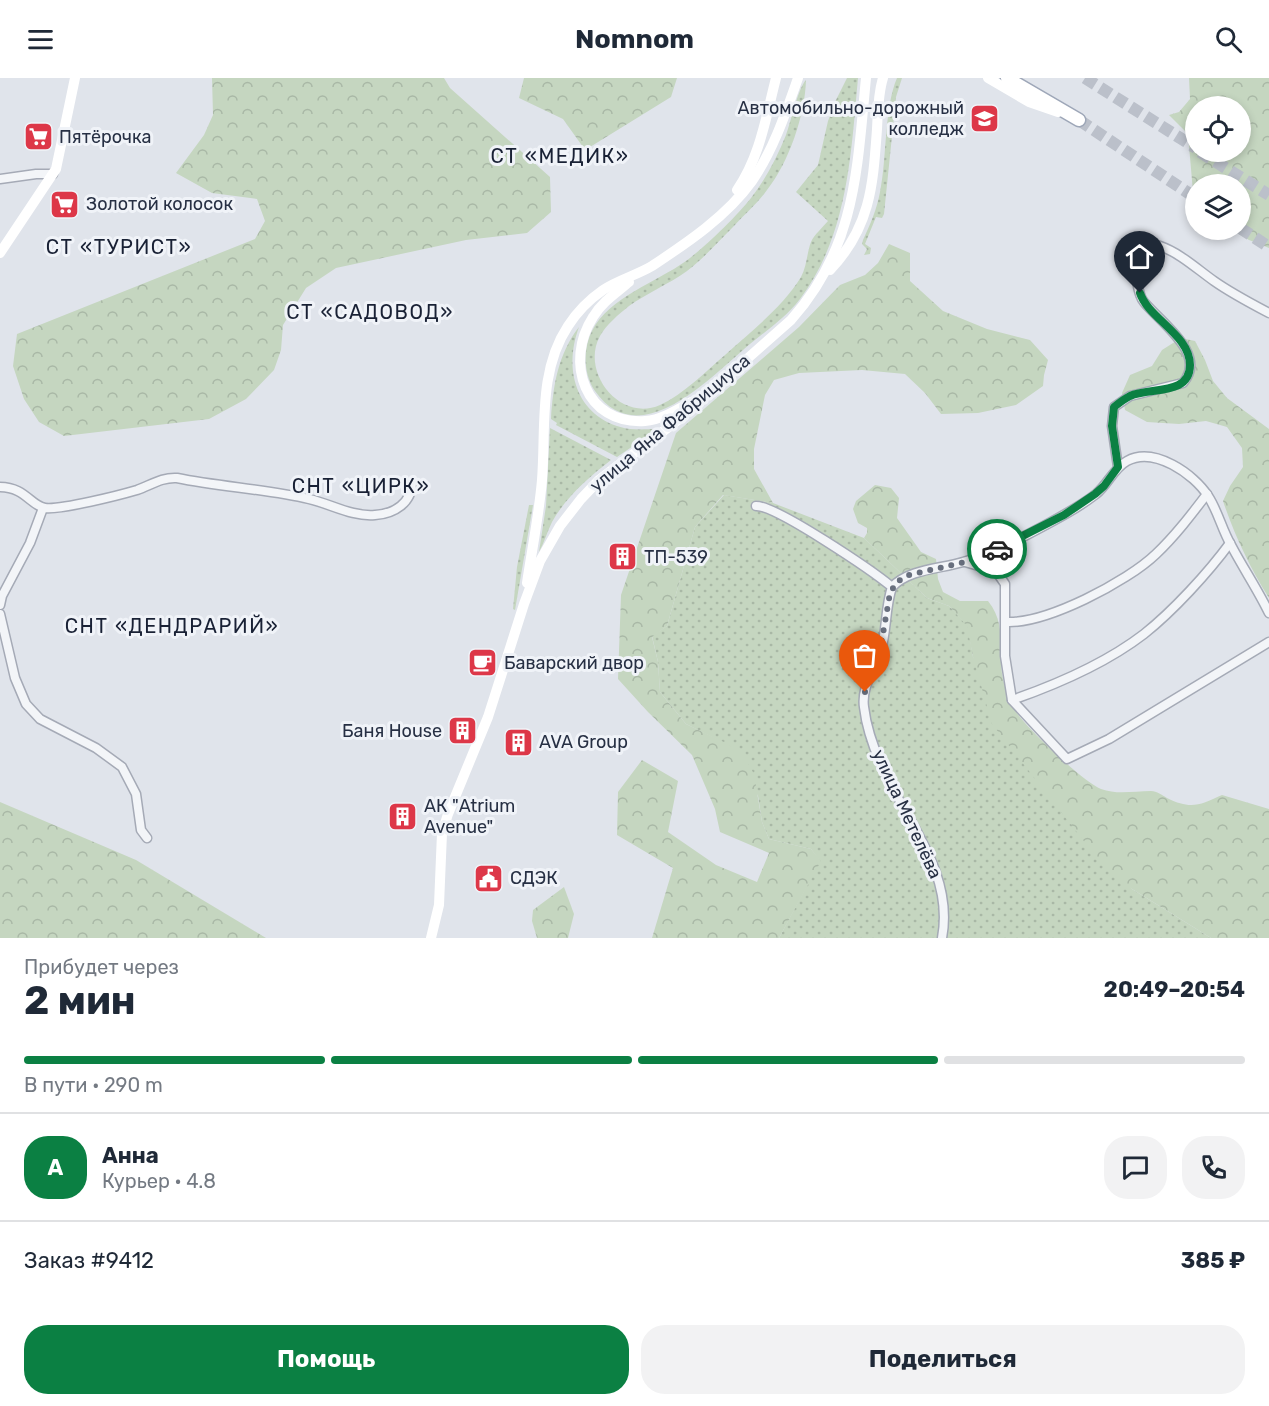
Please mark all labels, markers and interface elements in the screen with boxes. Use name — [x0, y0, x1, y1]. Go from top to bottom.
icon: menu — [24, 23, 57, 56]
text: Nomnom — [575, 23, 694, 55]
icon: search — [1212, 23, 1245, 56]
map controls — [1185, 96, 1251, 240]
button: locate — [1185, 96, 1251, 162]
place label: Автомобильно-дорожный колледж — [738, 97, 964, 140]
school or university icon: Автомобильно-дорожный колледж — [969, 102, 1001, 134]
supermarket icon: Пятёрочка — [22, 121, 54, 153]
place label: Пятёрочка — [59, 126, 152, 148]
district label: СТ «МЕДИК» — [491, 144, 629, 168]
button: layers — [1185, 174, 1251, 240]
supermarket icon: Золотой колосок — [49, 188, 81, 220]
place label: Золотой колосок — [86, 193, 233, 215]
pin — [1114, 231, 1165, 293]
district label: СТ «ТУРИСТ» — [46, 235, 192, 259]
icon: home — [1123, 240, 1156, 273]
district label: СТ «САДОВОД» — [286, 300, 454, 324]
street label: улица Яна Фабрициуса — [585, 350, 755, 496]
district label: СНТ «ЦИРК» — [292, 474, 430, 498]
courier — [967, 519, 1027, 579]
icon: car — [981, 533, 1014, 566]
building icon: ТП-539 — [607, 541, 639, 573]
place label: ТП-539 — [644, 546, 708, 568]
district label: СНТ «ДЕНДРАРИЙ» — [65, 614, 279, 638]
pin — [839, 630, 890, 692]
icon: bag — [848, 639, 881, 672]
cafe icon: Баварский двор — [467, 647, 499, 679]
place label: Баварский двор — [504, 652, 644, 674]
building icon: Баня House — [447, 715, 479, 747]
place label: Баня House — [342, 720, 442, 742]
building icon: AVA Group — [502, 726, 534, 758]
place label: AVA Group — [539, 731, 628, 753]
street label: улица Метелёва — [867, 746, 947, 882]
place label: АК "Atrium Avenue" — [424, 795, 515, 838]
building icon: АК "Atrium Avenue" — [387, 800, 419, 832]
public building icon: СДЭК — [473, 862, 505, 894]
place label: СДЭК — [510, 867, 558, 889]
text: Прибудет через — [24, 955, 179, 979]
text: 20:49–20:54 — [1104, 976, 1245, 1003]
text: 2 мин — [24, 978, 136, 1024]
text: В пути · 290 m — [24, 1073, 163, 1097]
button: chat — [1104, 1136, 1167, 1199]
button: phone — [1182, 1136, 1245, 1199]
text: Анна — [102, 1142, 159, 1169]
text: А — [48, 1154, 63, 1181]
text: Курьер · 4.8 — [102, 1169, 216, 1193]
text: Заказ #9412 — [24, 1247, 154, 1274]
text: 385 ₽ — [1181, 1247, 1245, 1274]
button: Помощь — [24, 1325, 629, 1394]
button: Поделиться — [641, 1325, 1245, 1394]

